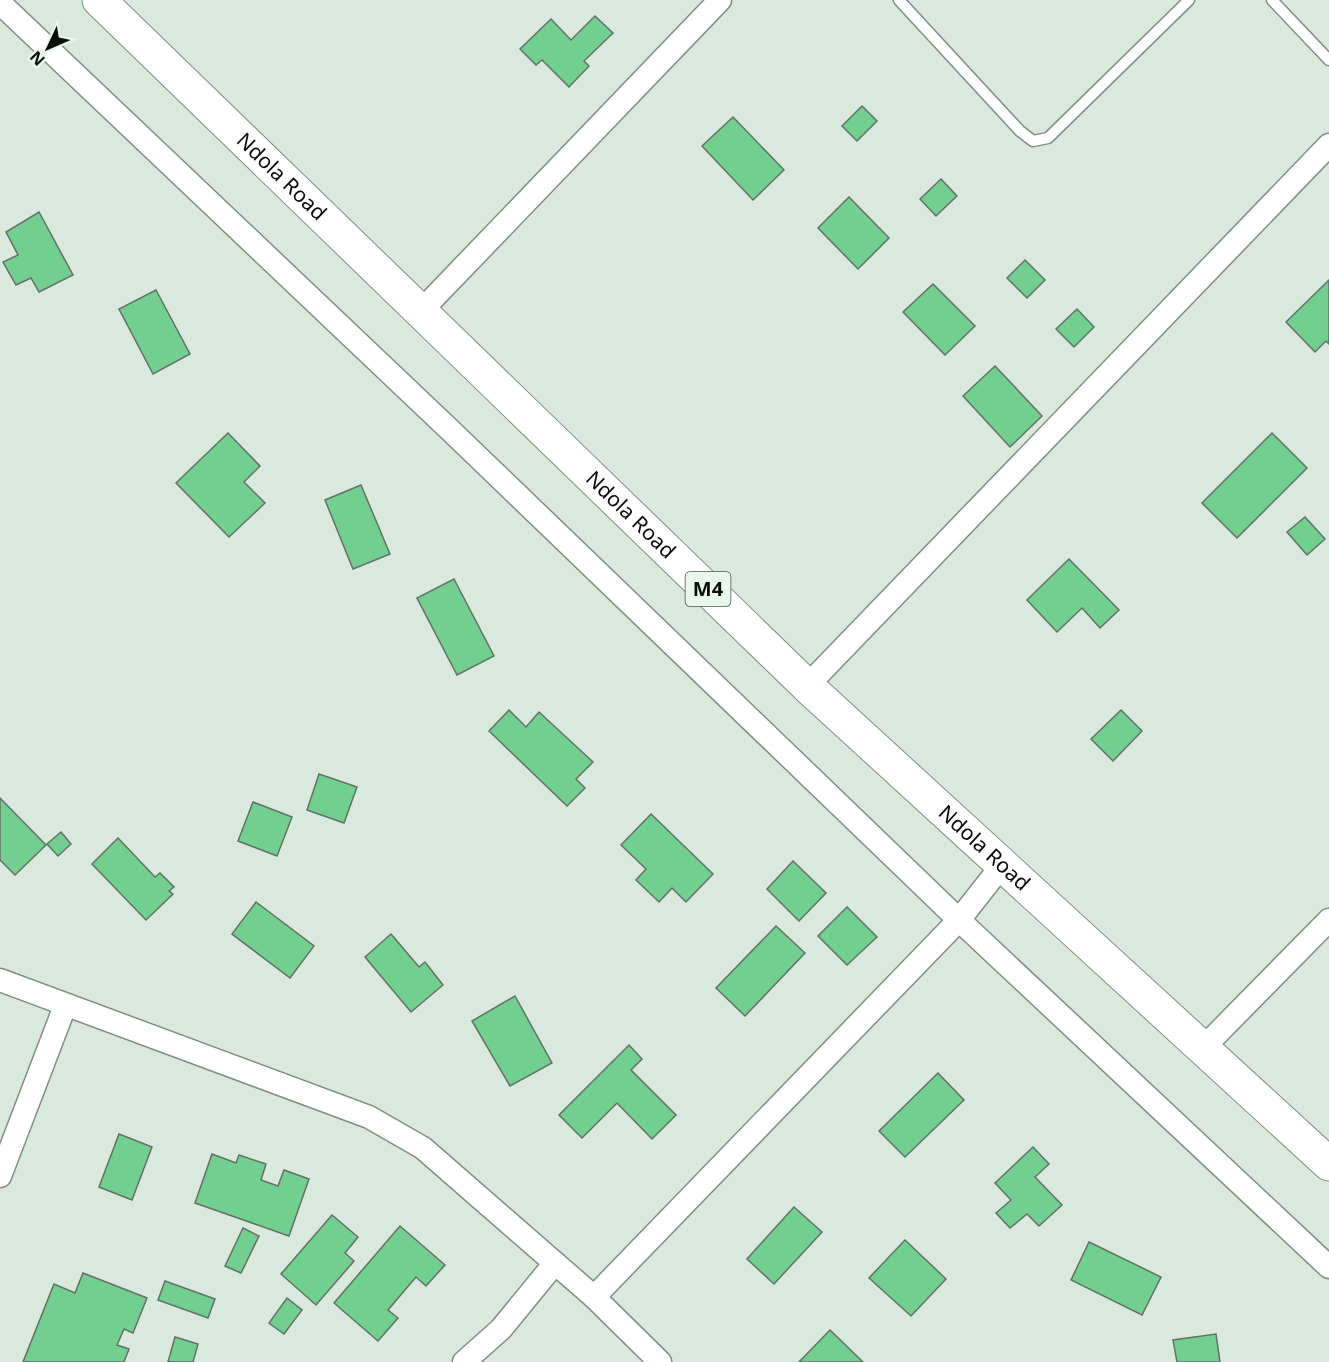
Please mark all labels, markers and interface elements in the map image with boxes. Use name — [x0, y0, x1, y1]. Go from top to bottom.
north arrow — [18, 18, 78, 78]
text: N — [25, 46, 50, 71]
street label: Ndola Road — [231, 126, 333, 226]
street label: Ndola Road — [580, 464, 682, 564]
road number: M4 — [686, 572, 730, 606]
street label: Ndola Road — [933, 798, 1037, 897]

